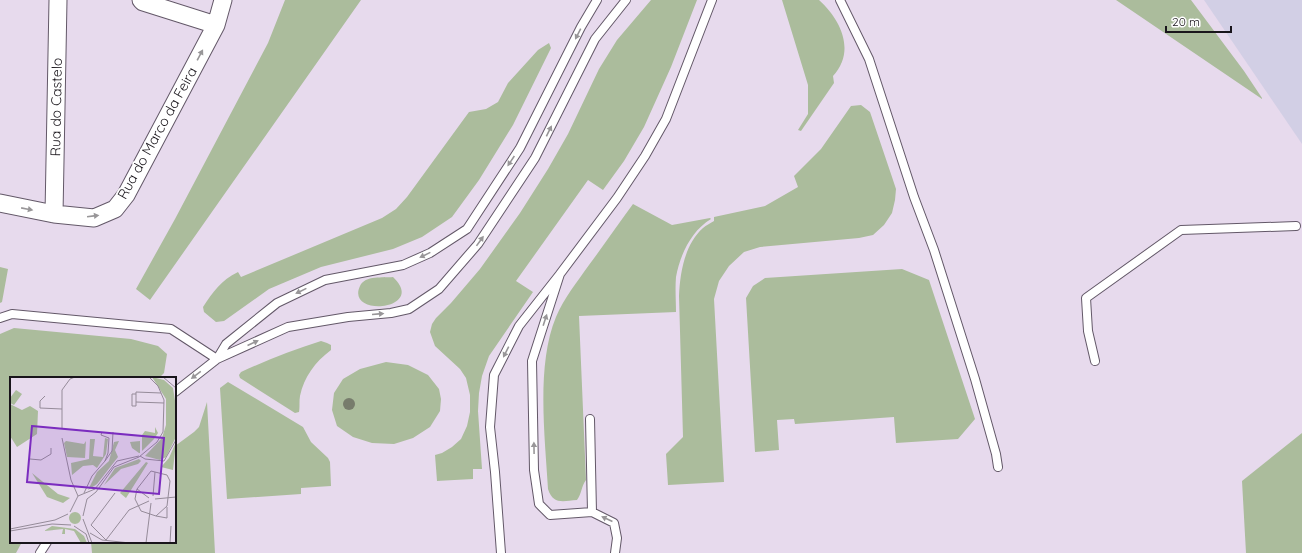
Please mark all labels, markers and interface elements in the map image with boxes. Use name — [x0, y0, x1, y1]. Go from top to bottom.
scale bar — [1166, 8, 1231, 34]
text: 20 m — [1172, 14, 1200, 29]
one-way arrow — [575, 28, 581, 40]
one-way arrow — [197, 49, 203, 60]
street label: Rua do Castelo — [46, 58, 66, 156]
street label: Rua do Marco da Feira — [113, 64, 201, 202]
one-way arrow — [546, 125, 552, 137]
one-way arrow — [507, 156, 515, 167]
one-way arrow — [21, 206, 33, 212]
one-way arrow — [87, 213, 99, 219]
one-way arrow — [476, 236, 484, 246]
one-way arrow — [419, 252, 431, 258]
one-way arrow — [296, 288, 307, 294]
one-way arrow — [372, 310, 384, 317]
one-way arrow — [543, 313, 549, 325]
one-way arrow — [247, 340, 259, 346]
one-way arrow — [503, 346, 509, 357]
one-way arrow — [191, 371, 201, 379]
inset map — [10, 377, 176, 543]
one-way arrow — [530, 442, 537, 454]
one-way arrow — [601, 516, 612, 522]

